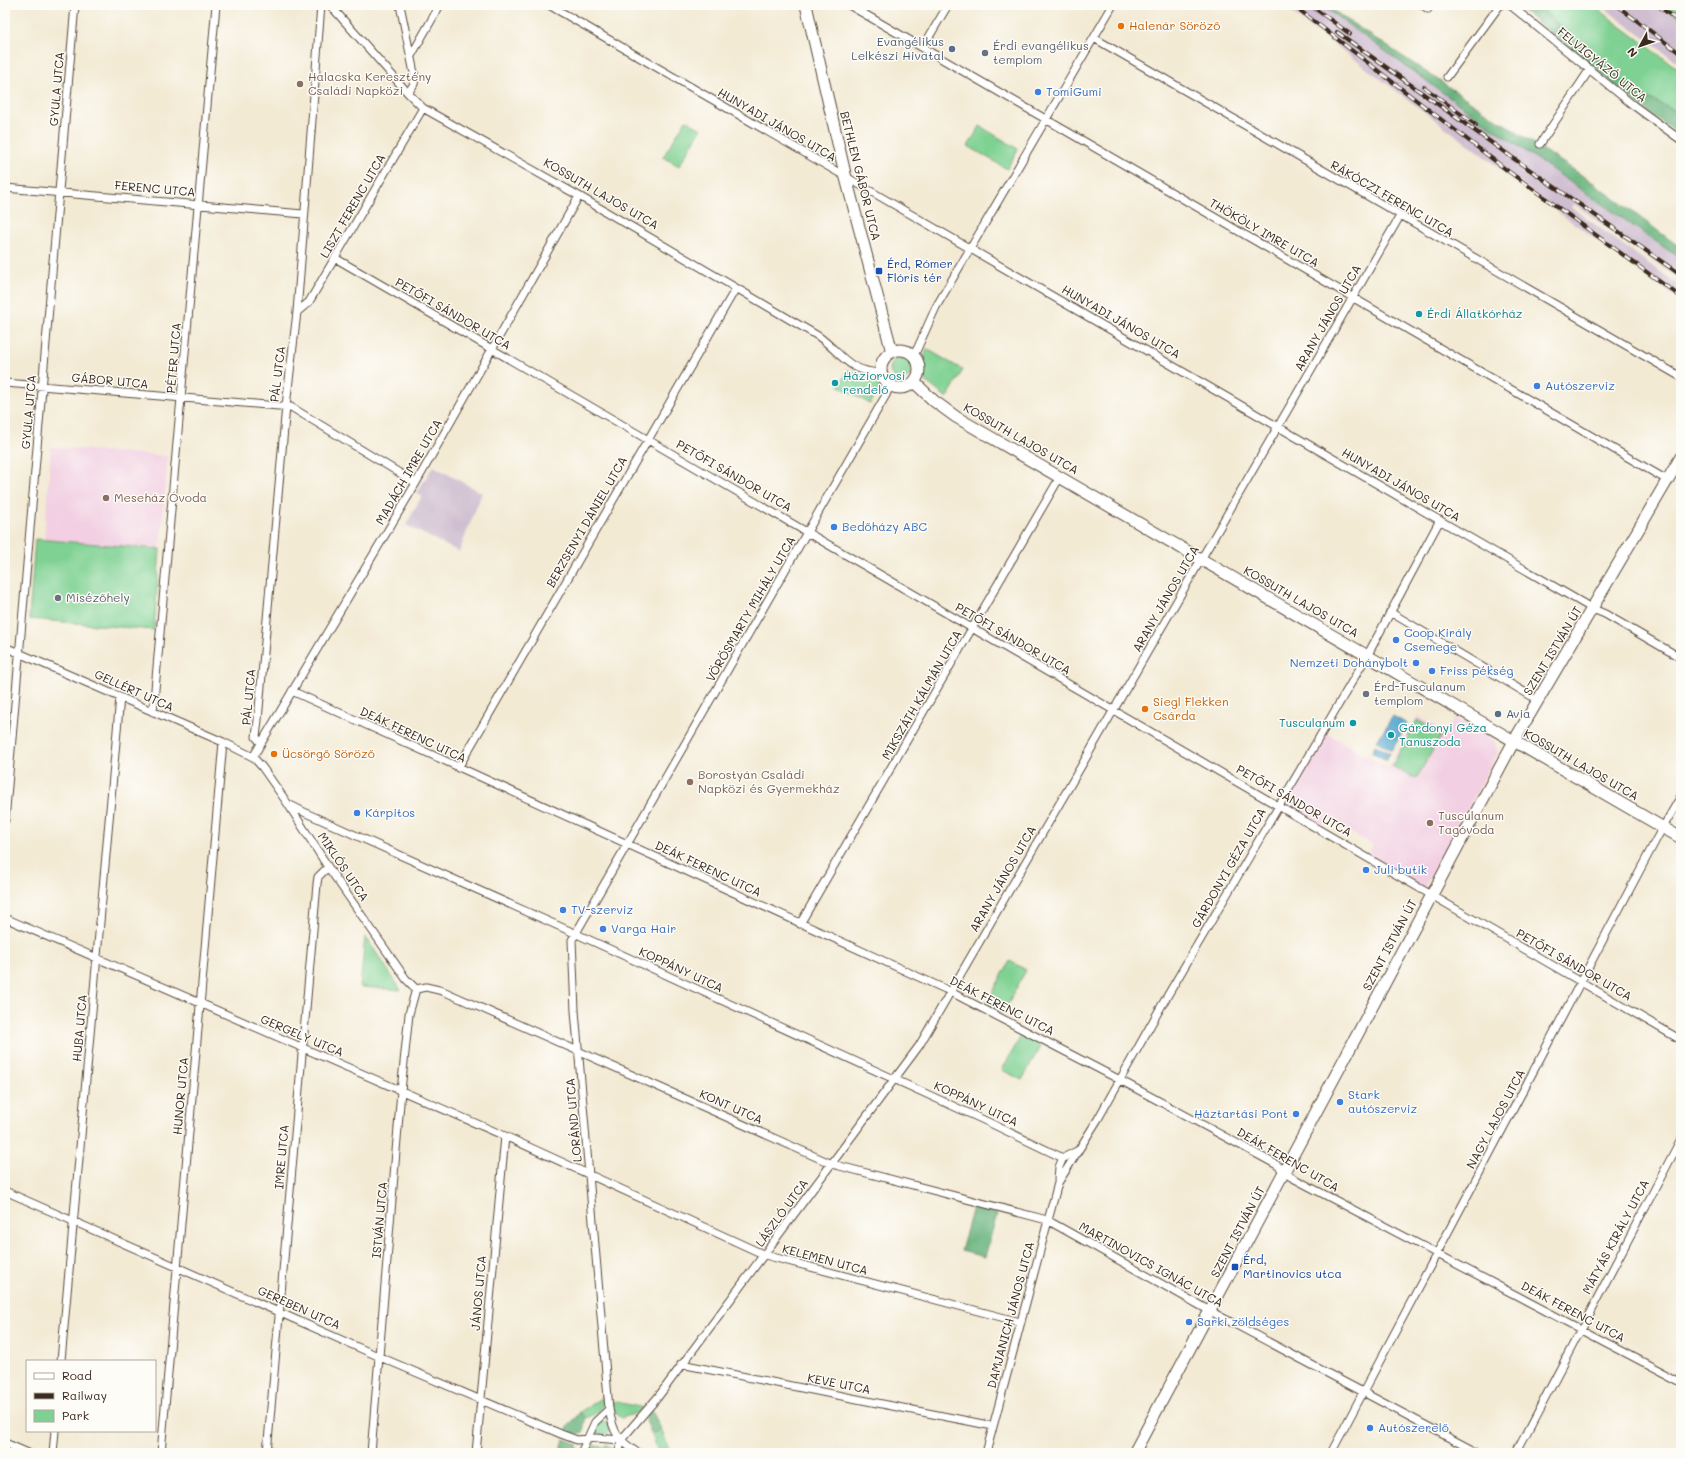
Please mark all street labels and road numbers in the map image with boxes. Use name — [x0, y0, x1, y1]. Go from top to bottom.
street label: FELVIGYÁZÓ UTCA — [1554, 23, 1651, 105]
street label: GYULA UTCA — [45, 51, 67, 127]
street label: HUNYADI JÁNOS UTCA — [715, 84, 840, 165]
street label: BETHLEN GÁBOR UTCA — [837, 109, 885, 242]
street label: LISZT FERENC UTCA — [316, 150, 389, 261]
street label: KOSSUTH LAJOS UTCA — [541, 154, 662, 233]
street label: RÁKÓCZI FERENC UTCA — [1328, 156, 1457, 240]
street label: FERENC UTCA — [114, 177, 196, 200]
street label: THÖKÖLY IMRE UTCA — [1207, 194, 1322, 270]
street label: ARANY JÁNOS UTCA — [1290, 261, 1364, 374]
street label: PETŐFI SÁNDOR UTCA — [393, 273, 514, 353]
street label: HUNYADI JÁNOS UTCA — [1059, 281, 1184, 362]
street label: PÉTER UTCA — [162, 322, 184, 394]
street label: PÁL UTCA — [266, 345, 288, 403]
street label: GÁBOR UTCA — [71, 369, 149, 391]
street label: GYULA UTCA — [17, 374, 39, 450]
street label: KOSSUTH LAJOS UTCA — [961, 399, 1082, 478]
street label: MADÁCH IMRE UTCA — [371, 416, 445, 527]
street label: PETŐFI SÁNDOR UTCA — [674, 435, 795, 515]
street label: HUNYADI JÁNOS UTCA — [1339, 444, 1464, 525]
street label: BERZSENYI DÁNIEL UTCA — [542, 453, 630, 590]
street label: VÖRÖSMARTY MIHÁLY UTCA — [702, 533, 799, 684]
street label: ARANY JÁNOS UTCA — [1128, 542, 1202, 655]
street label: KOSSUTH LAJOS UTCA — [1241, 562, 1362, 641]
street label: PETŐFI SÁNDOR UTCA — [953, 598, 1074, 678]
street label: SZENT ISTVÁN ÚT — [1519, 603, 1585, 698]
street label: MIKSZÁTH KÁLMÁN UTCA — [877, 627, 965, 762]
street label: GELLÉRT UTCA — [92, 665, 177, 715]
street label: PÁL UTCA — [238, 668, 258, 726]
street label: DEÁK FERENC UTCA — [358, 702, 469, 766]
street label: KOSSUTH LAJOS UTCA — [1521, 725, 1642, 804]
street label: PETŐFI SÁNDOR UTCA — [1234, 760, 1355, 840]
street label: GÁRDONYI GÉZA UTCA — [1187, 805, 1269, 930]
street label: ARANY JÁNOS UTCA — [965, 822, 1039, 935]
street label: MIKLÓS UTCA — [315, 829, 373, 904]
street label: DEÁK FERENC UTCA — [653, 836, 764, 900]
street label: SZENT ISTVÁN ÚT — [1358, 896, 1420, 993]
street label: PETŐFI SÁNDOR UTCA — [1514, 924, 1635, 1004]
street label: KOPPÁNY UTCA — [637, 943, 726, 996]
street label: DEÁK FERENC UTCA — [947, 972, 1058, 1038]
street label: HUBA UTCA — [68, 993, 90, 1062]
street label: GERGELY UTCA — [258, 1010, 346, 1060]
street label: HUNOR UTCA — [169, 1056, 191, 1135]
street label: NAGY LAJOS UTCA — [1462, 1066, 1528, 1171]
street label: LORÁND UTCA — [561, 1077, 585, 1163]
street label: KOPPÁNY UTCA — [932, 1077, 1021, 1130]
street label: KONT UTCA — [697, 1085, 766, 1127]
street label: DEÁK FERENC UTCA — [1234, 1123, 1343, 1195]
street label: IMRE UTCA — [270, 1124, 292, 1190]
street label: LÁSZLÓ UTCA — [751, 1175, 811, 1250]
street label: MÁTYÁS KIRÁLY UTCA — [1578, 1176, 1652, 1297]
street label: ISTVÁN UTCA — [368, 1181, 390, 1259]
street label: SZENT ISTVÁN ÚT — [1206, 1183, 1268, 1280]
street label: MARTINOVICS IGNÁC UTCA — [1077, 1218, 1226, 1311]
street label: KELEMEN UTCA — [781, 1240, 870, 1278]
street label: DAMJANICH JÁNOS UTCA — [983, 1240, 1037, 1390]
street label: JÁNOS UTCA — [467, 1255, 489, 1331]
street label: DEÁK FERENC UTCA — [1519, 1277, 1628, 1345]
street label: GEREBEN UTCA — [256, 1282, 343, 1332]
street label: KEVE UTCA — [806, 1369, 872, 1397]

